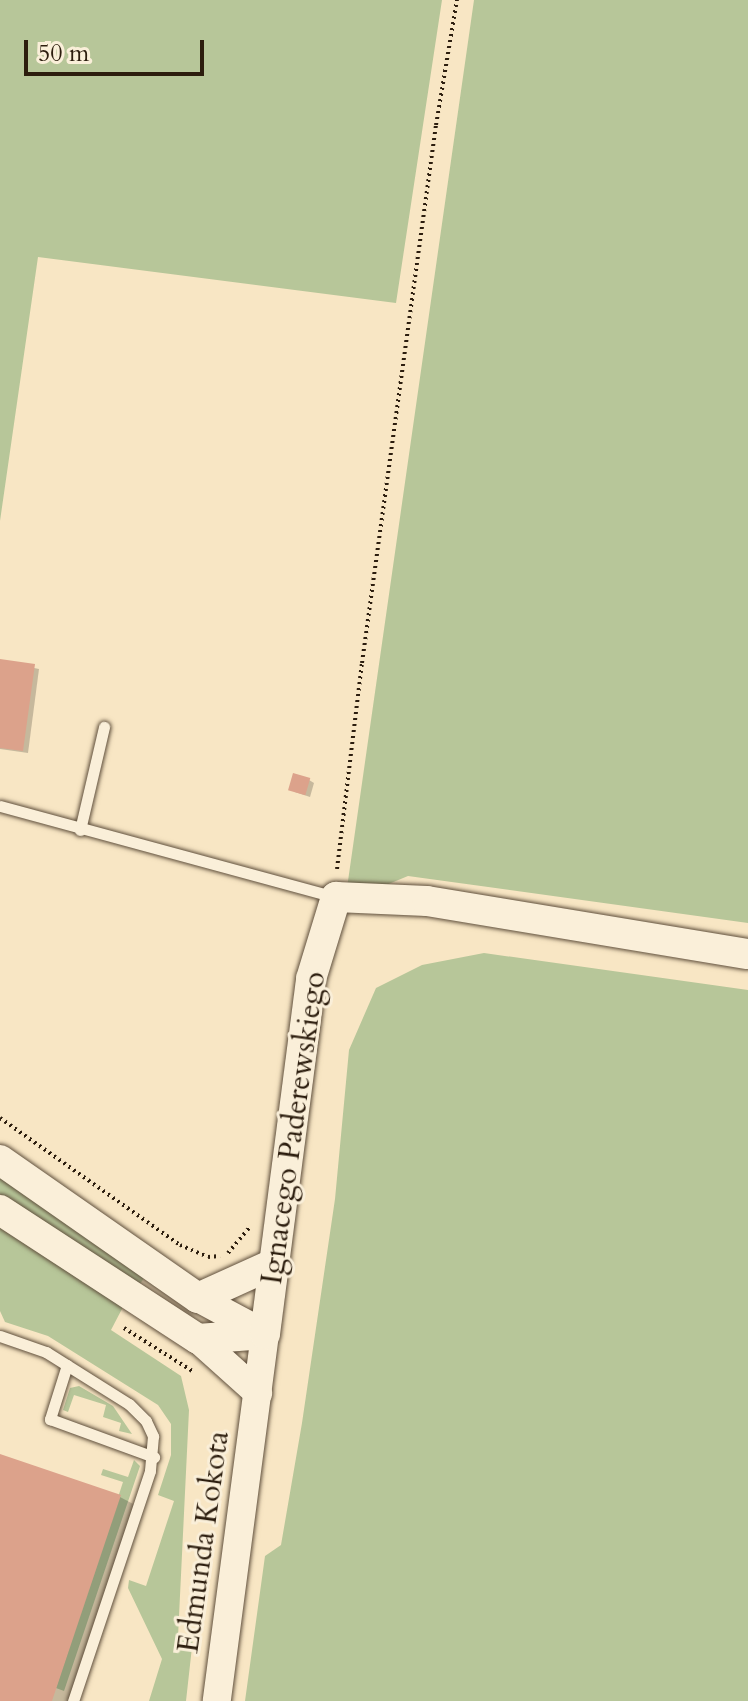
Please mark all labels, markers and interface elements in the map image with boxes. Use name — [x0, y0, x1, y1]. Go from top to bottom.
scale bar — [28, 24, 208, 74]
text: 50 m — [38, 37, 89, 70]
street label: Ignacego Paderewskiego — [254, 969, 334, 1287]
street label: Edmunda Kokota — [171, 1429, 237, 1655]

